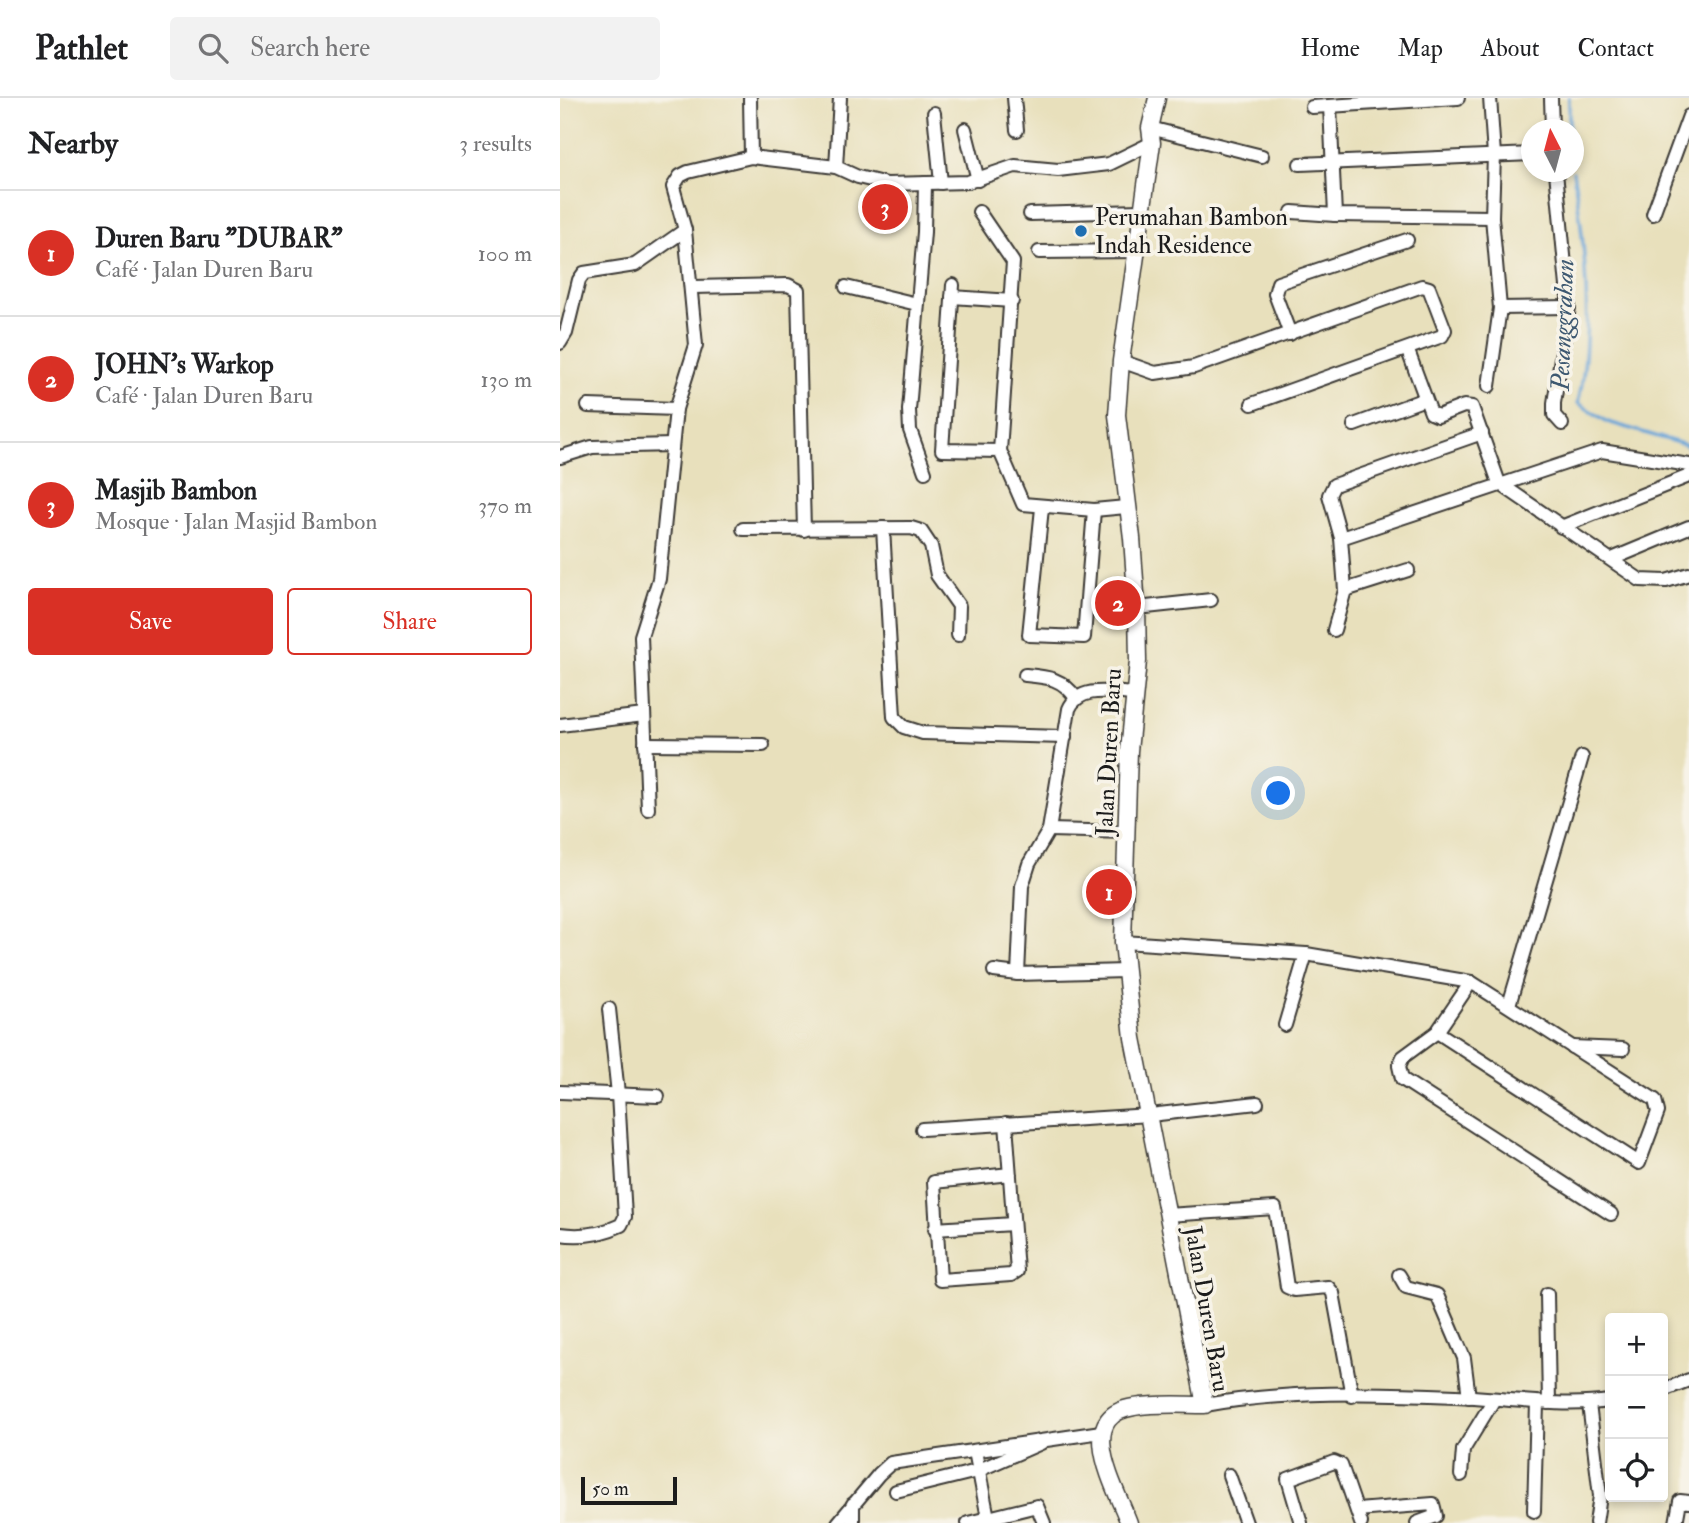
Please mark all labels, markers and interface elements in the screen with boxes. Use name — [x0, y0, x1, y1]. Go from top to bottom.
search box — [170, 17, 660, 80]
text: Pathlet — [35, 28, 128, 69]
icon: search — [194, 29, 232, 67]
text: Search here — [250, 32, 370, 64]
text: Home — [1300, 33, 1360, 64]
text: Map — [1398, 33, 1443, 64]
text: About — [1481, 33, 1540, 64]
text: Contact — [1578, 33, 1654, 64]
north arrow — [1521, 119, 1584, 182]
text: Nearby — [28, 125, 118, 162]
text: 3 results — [459, 129, 532, 158]
pin: 3 — [862, 181, 908, 233]
place label: Perumahan Bambon Indah Residence — [1095, 202, 1288, 261]
text: Duren Baru "DUBAR" — [95, 223, 343, 255]
marker: Perumahan Bambon Indah Residence — [1073, 223, 1089, 239]
text: 1 — [47, 239, 55, 268]
text: 100 m — [478, 239, 532, 268]
text: Café · Jalan Duren Baru — [95, 255, 313, 284]
water label: Pesanggrahan — [1545, 258, 1581, 393]
text: JOHN's Warkop — [95, 349, 274, 381]
text: 2 — [45, 365, 57, 394]
text: 130 m — [480, 365, 532, 394]
text: Café · Jalan Duren Baru — [95, 381, 313, 410]
text: Masjib Bambon — [95, 475, 257, 507]
text: 3 — [47, 491, 55, 520]
text: 370 m — [478, 491, 532, 520]
text: Mosque · Jalan Masjid Bambon — [95, 507, 377, 536]
pin: 2 — [1095, 577, 1141, 629]
button: Save — [28, 588, 273, 655]
button: Share — [287, 588, 532, 655]
street label: Jalan Duren Baru — [1089, 667, 1129, 838]
your location — [1261, 776, 1295, 810]
pin: 1 — [1086, 866, 1132, 918]
street label: Jalan Duren Baru — [1177, 1223, 1237, 1394]
map controls — [1605, 1313, 1668, 1502]
button: + — [1605, 1313, 1668, 1376]
button: − — [1605, 1376, 1668, 1439]
button: locate — [1605, 1439, 1668, 1502]
scale bar — [581, 1474, 677, 1506]
text: 50 m — [592, 1477, 629, 1501]

